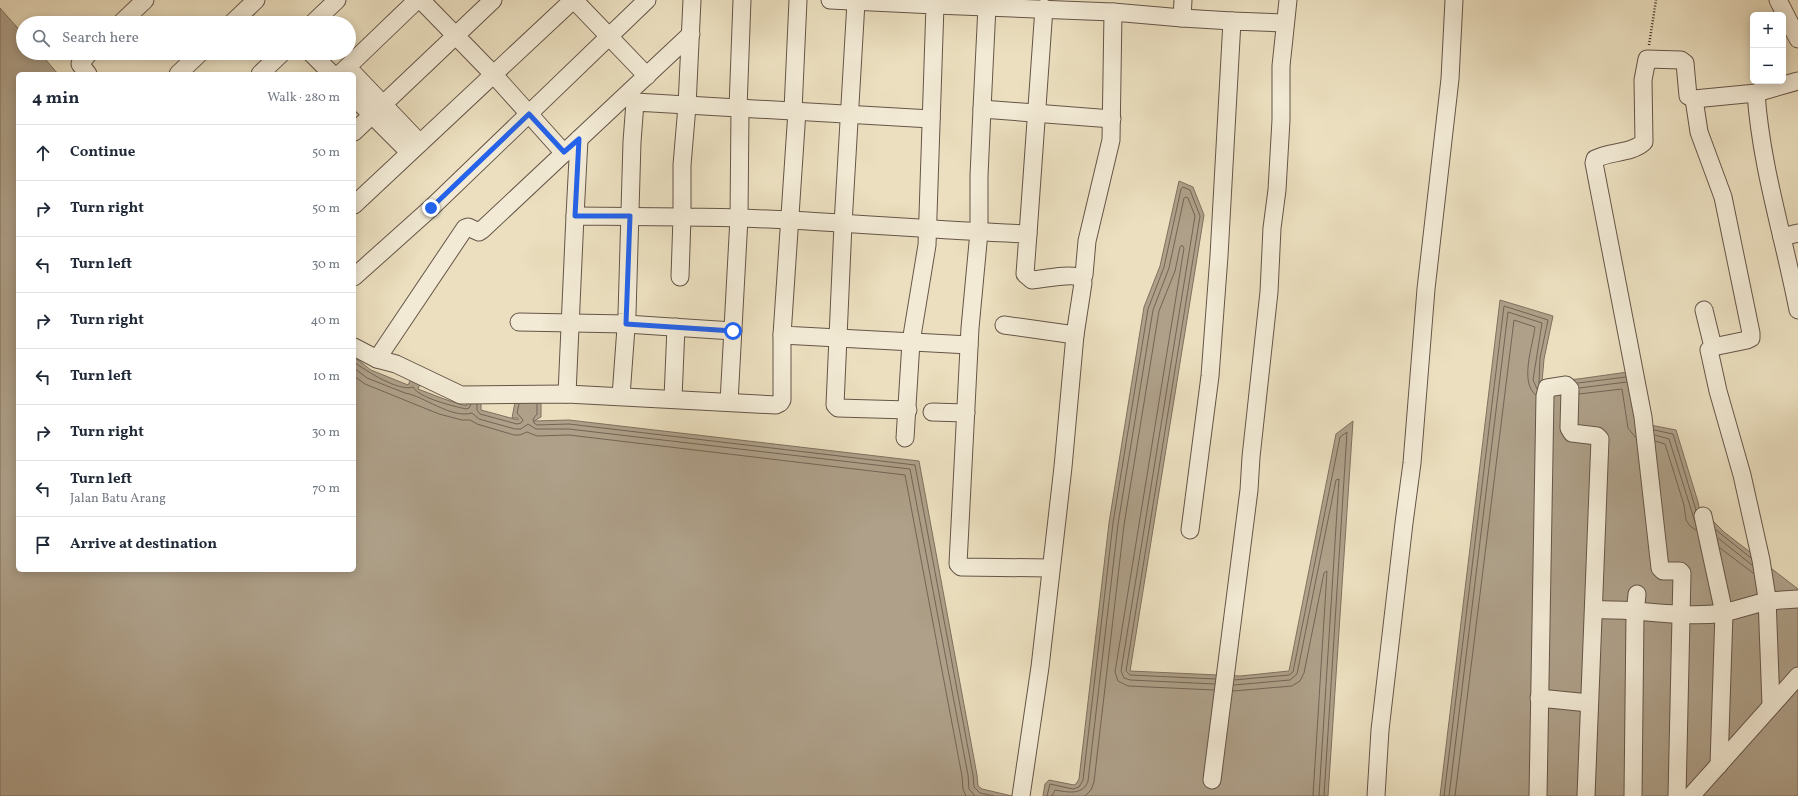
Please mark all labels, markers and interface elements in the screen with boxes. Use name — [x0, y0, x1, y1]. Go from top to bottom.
map controls — [1750, 12, 1786, 84]
button: + — [1750, 12, 1786, 48]
search box — [16, 16, 356, 60]
icon: search — [30, 27, 52, 49]
text: Search here — [62, 28, 139, 49]
button: − — [1750, 48, 1786, 84]
text: 4 min — [32, 87, 79, 110]
text: Walk · 280 m — [267, 89, 340, 107]
icon: ahead — [32, 142, 54, 164]
text: Continue — [70, 142, 135, 163]
text: 50 m — [312, 144, 340, 162]
icon: right — [32, 198, 54, 220]
text: Turn right — [70, 198, 144, 219]
route end — [422, 199, 440, 217]
text: 50 m — [312, 200, 340, 218]
icon: left — [32, 254, 54, 276]
text: Turn left — [70, 254, 132, 275]
text: 30 m — [312, 256, 340, 274]
icon: right — [32, 310, 54, 332]
text: Turn right — [70, 310, 144, 331]
text: 40 m — [311, 312, 340, 330]
route start — [724, 322, 742, 340]
icon: left — [32, 366, 54, 388]
text: Turn left — [70, 366, 132, 387]
text: 10 m — [313, 368, 340, 386]
icon: right — [32, 422, 54, 444]
text: Turn right — [70, 422, 144, 443]
text: 30 m — [312, 424, 340, 442]
text: Turn left — [70, 469, 132, 490]
icon: left — [32, 478, 54, 500]
text: 70 m — [312, 480, 340, 498]
text: Jalan Batu Arang — [70, 490, 166, 508]
icon: arrive — [32, 534, 54, 556]
text: Arrive at destination — [70, 534, 217, 555]

